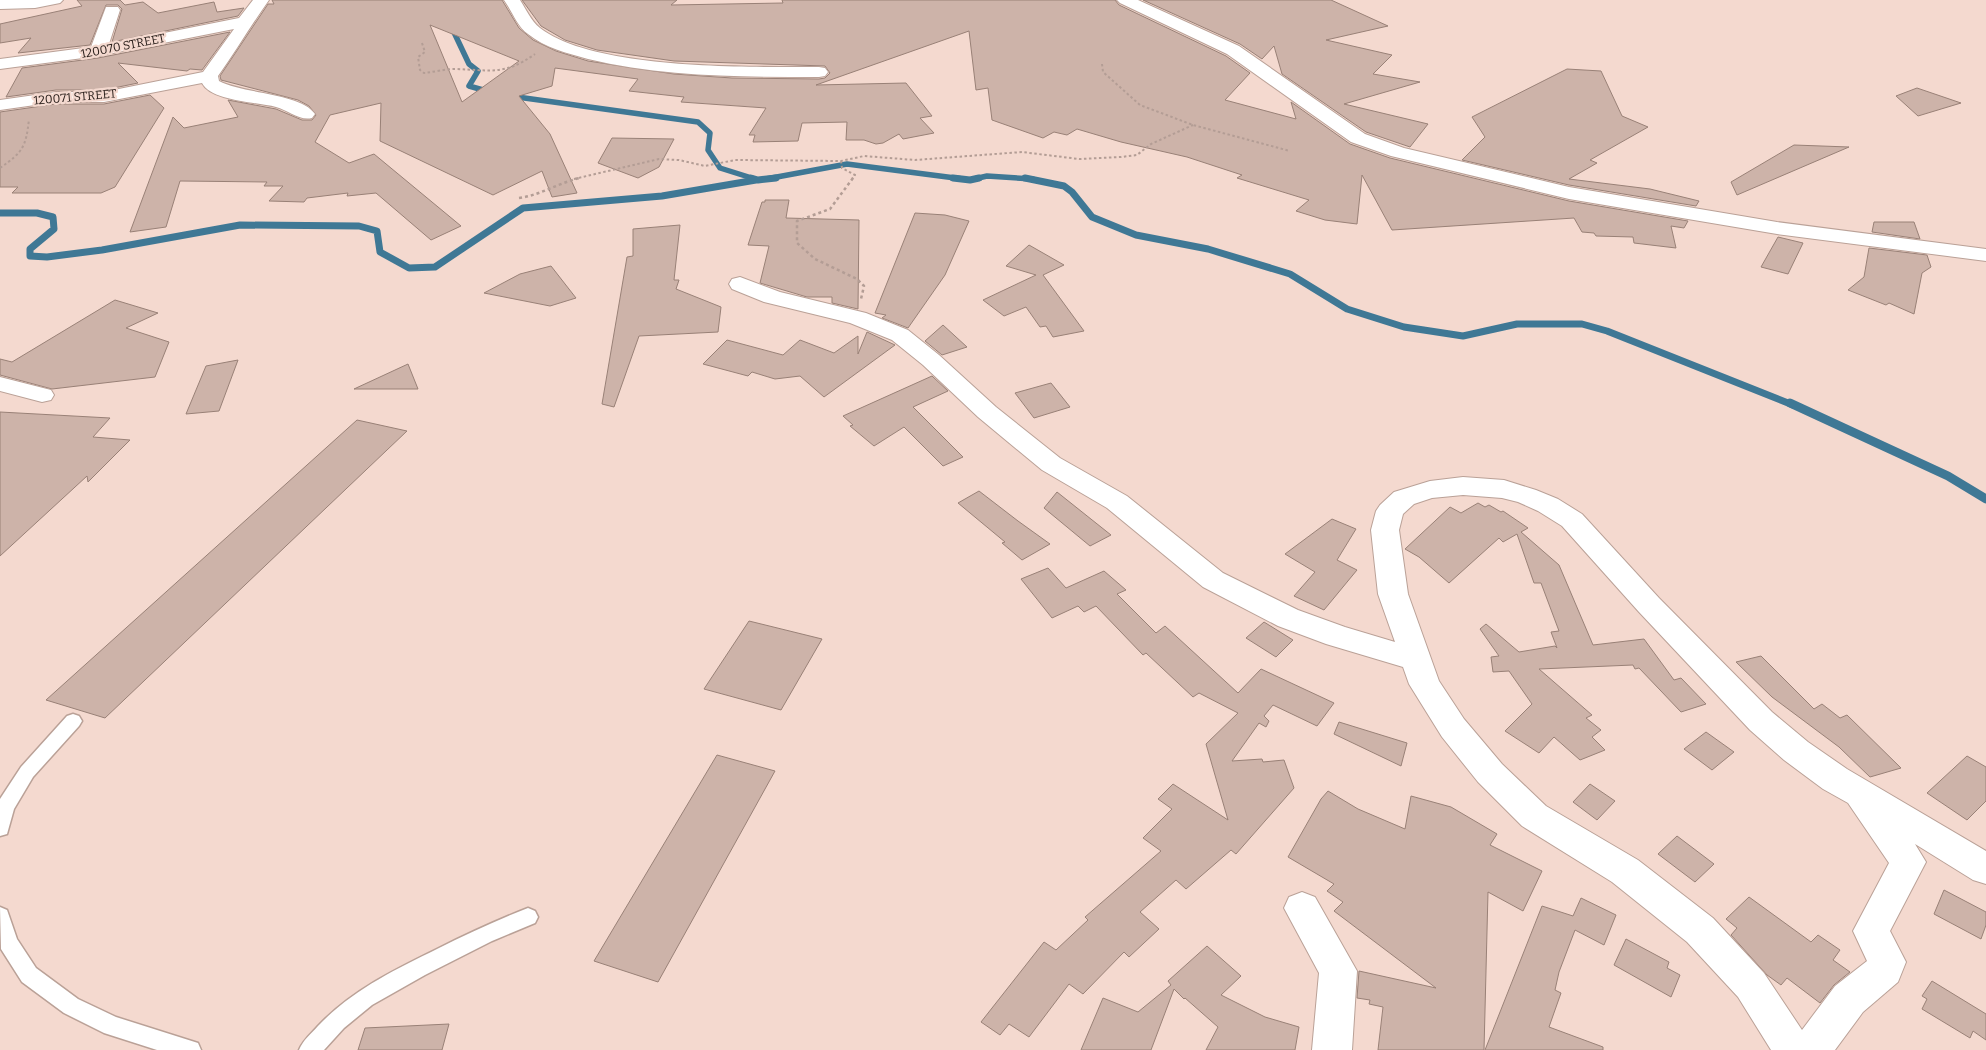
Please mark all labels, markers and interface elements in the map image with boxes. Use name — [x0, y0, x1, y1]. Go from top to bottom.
street label: 120070 STREET — [80, 31, 166, 61]
street label: 120071 STREET — [33, 86, 117, 108]

